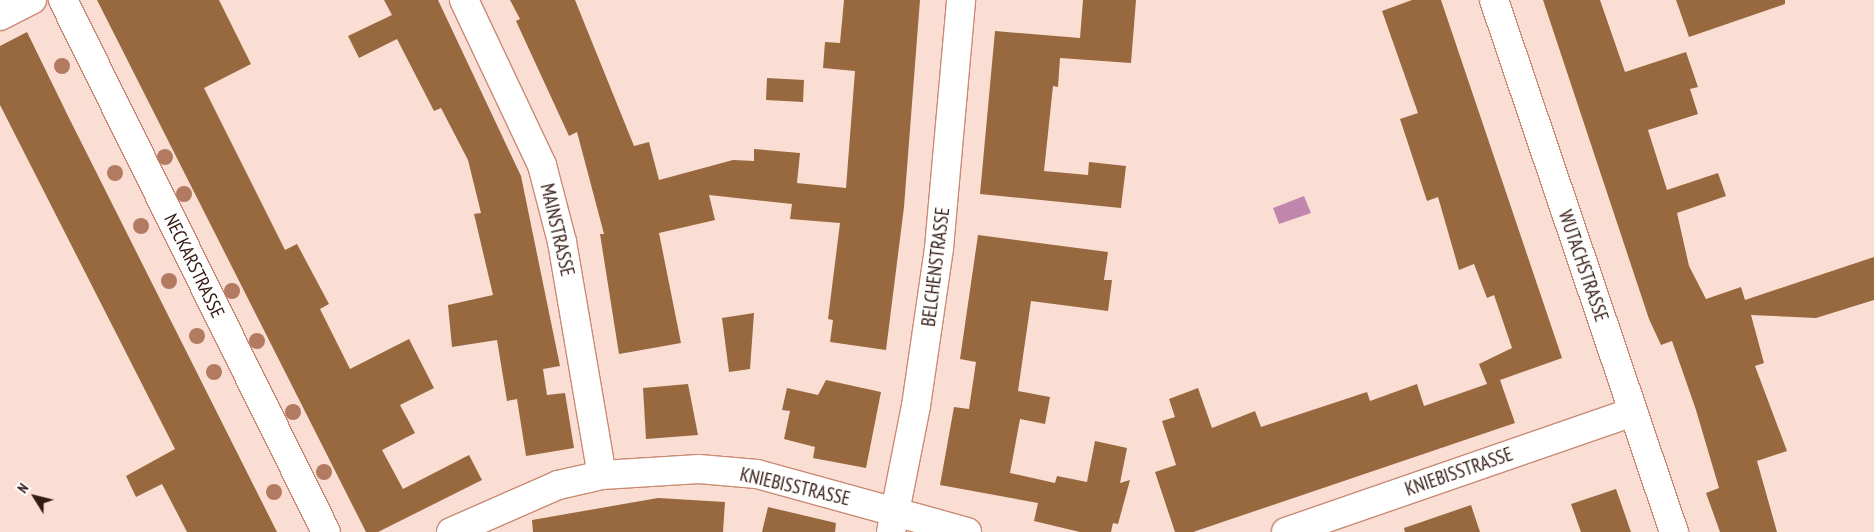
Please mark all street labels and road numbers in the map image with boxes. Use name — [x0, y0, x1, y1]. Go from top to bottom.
street label: MAINSTRASSE — [535, 181, 579, 279]
street label: BELCHENSTRASSE — [917, 206, 955, 328]
street label: WUTACHSTRASSE — [1553, 207, 1613, 325]
street label: NECKARSTRASSE — [159, 210, 229, 322]
street label: KNIEBISSTRASSE — [1402, 443, 1516, 501]
street label: KNIEBISSTRASSE — [738, 463, 852, 511]

